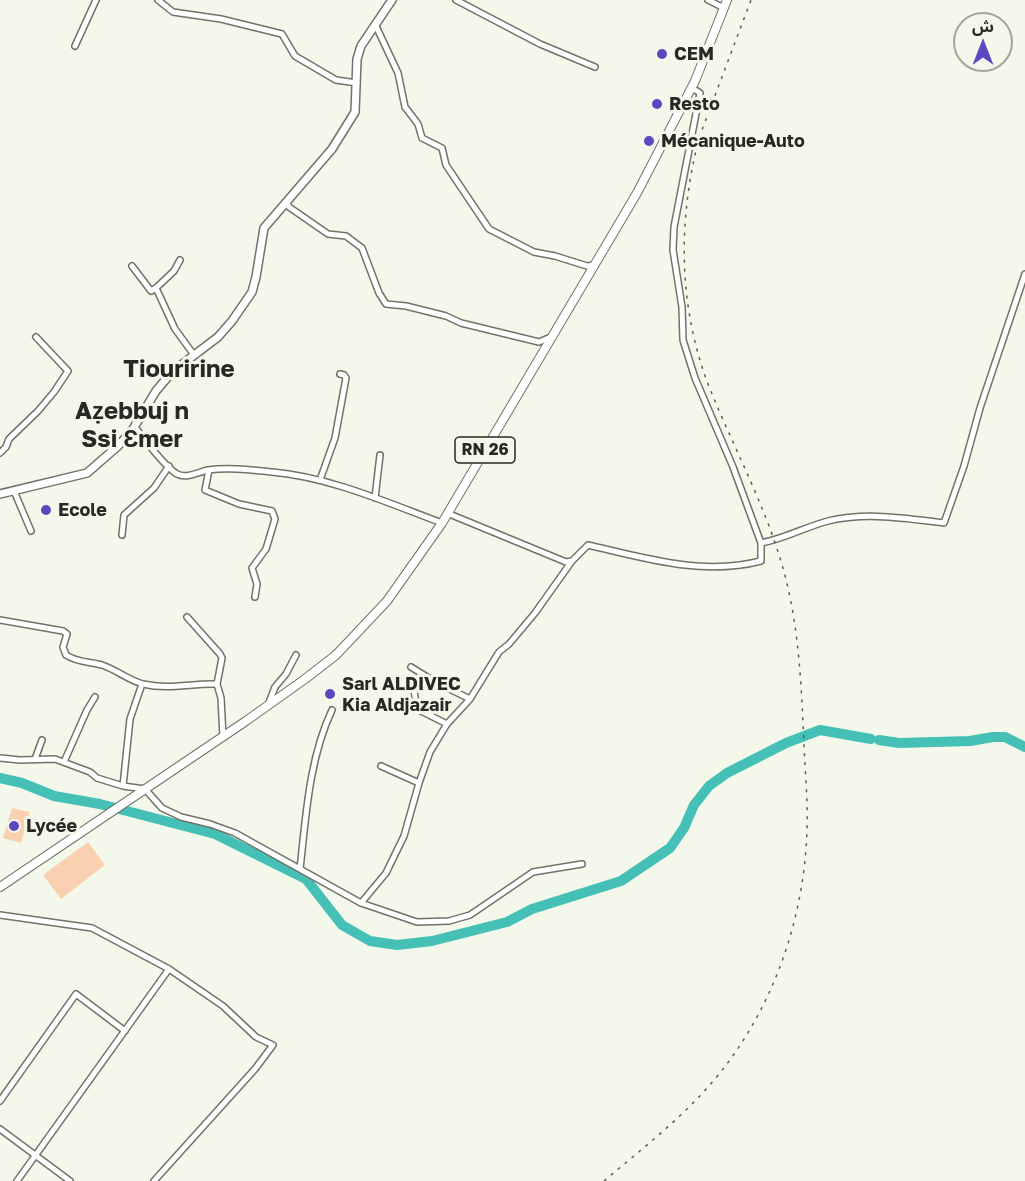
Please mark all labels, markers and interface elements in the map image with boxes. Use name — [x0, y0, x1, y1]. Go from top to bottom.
north arrow — [953, 12, 1013, 72]
text: ش — [972, 16, 994, 36]
place label: CEM — [674, 43, 714, 65]
marker: CEM — [655, 47, 669, 61]
place label: Resto — [669, 93, 720, 115]
marker: Resto — [650, 97, 664, 111]
place label: Mécanique-Auto — [661, 130, 805, 152]
marker: Mécanique-Auto — [642, 134, 656, 148]
district label: Tiouririne — [123, 355, 235, 383]
district label: Aẓebbuj n Ssi Ɛmer — [75, 397, 189, 453]
road number: RN 26 — [455, 437, 515, 463]
place label: Ecole — [58, 499, 107, 521]
marker: Ecole — [39, 503, 53, 517]
place label: Sarl ALDIVEC Kia Aldjazair — [342, 673, 461, 716]
marker: Sarl ALDIVEC Kia Aldjazair — [323, 687, 337, 701]
place label: Lycée — [26, 815, 77, 837]
marker: Lycée — [7, 819, 21, 833]

